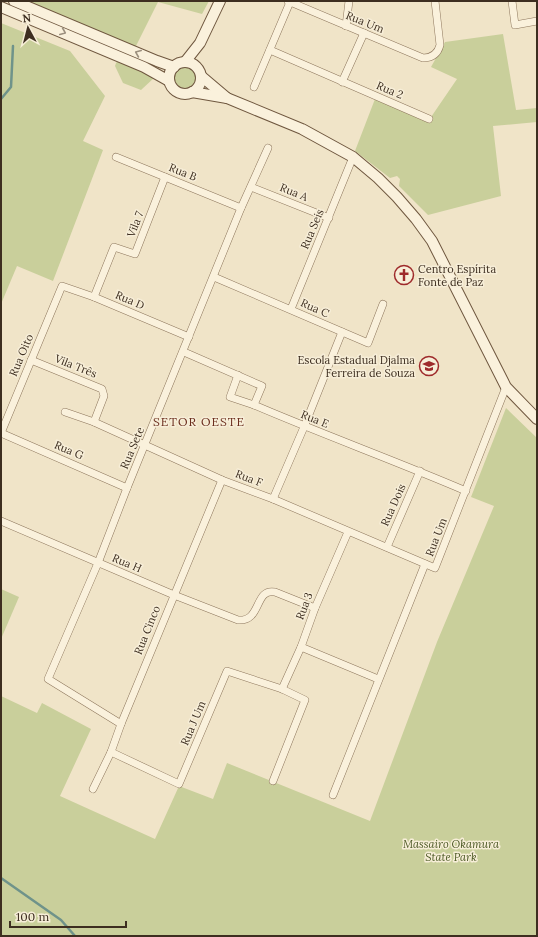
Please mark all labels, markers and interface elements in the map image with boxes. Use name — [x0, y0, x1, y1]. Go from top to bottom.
north arrow — [8, 8, 48, 48]
street label: Rua Um — [344, 8, 386, 36]
text: N — [22, 11, 32, 26]
one-way arrow — [59, 28, 66, 36]
one-way arrow — [134, 50, 142, 58]
street label: Rua 2 — [374, 78, 406, 102]
street label: Rua B — [167, 160, 199, 184]
street label: Rua A — [278, 180, 311, 204]
street label: Rua Seis — [297, 207, 327, 251]
street label: Vila 7 — [123, 209, 146, 240]
place label: Centro Espírita Fonte de Paz — [418, 262, 496, 289]
church icon: Centro Espírita Fonte de Paz — [393, 264, 415, 286]
street label: Rua D — [113, 288, 147, 312]
street label: Rua C — [299, 296, 332, 321]
street label: Rua Oito — [6, 332, 36, 378]
street label: Vila Três — [52, 351, 99, 381]
place label: Escola Estadual Djalma Ferreira de Souza — [297, 353, 415, 380]
school or university icon: Escola Estadual Djalma Ferreira de Souza — [418, 355, 440, 377]
street label: Rua E — [299, 407, 331, 431]
district label: SETOR OESTE — [153, 414, 245, 429]
street label: Rua Sete — [117, 425, 147, 471]
street label: Rua G — [52, 438, 86, 463]
street label: Rua F — [233, 466, 265, 490]
street label: Rua Dois — [377, 482, 409, 528]
street label: Rua Um — [422, 516, 450, 558]
street label: Rua H — [110, 551, 144, 575]
street label: Rua 3 — [292, 590, 316, 622]
street label: Rua Cinco — [131, 603, 163, 657]
street label: Rua J Um — [177, 698, 209, 747]
park label: Massairo Okamura State Park — [403, 837, 500, 864]
scale bar — [10, 903, 126, 929]
text: 100 m — [16, 909, 49, 924]

